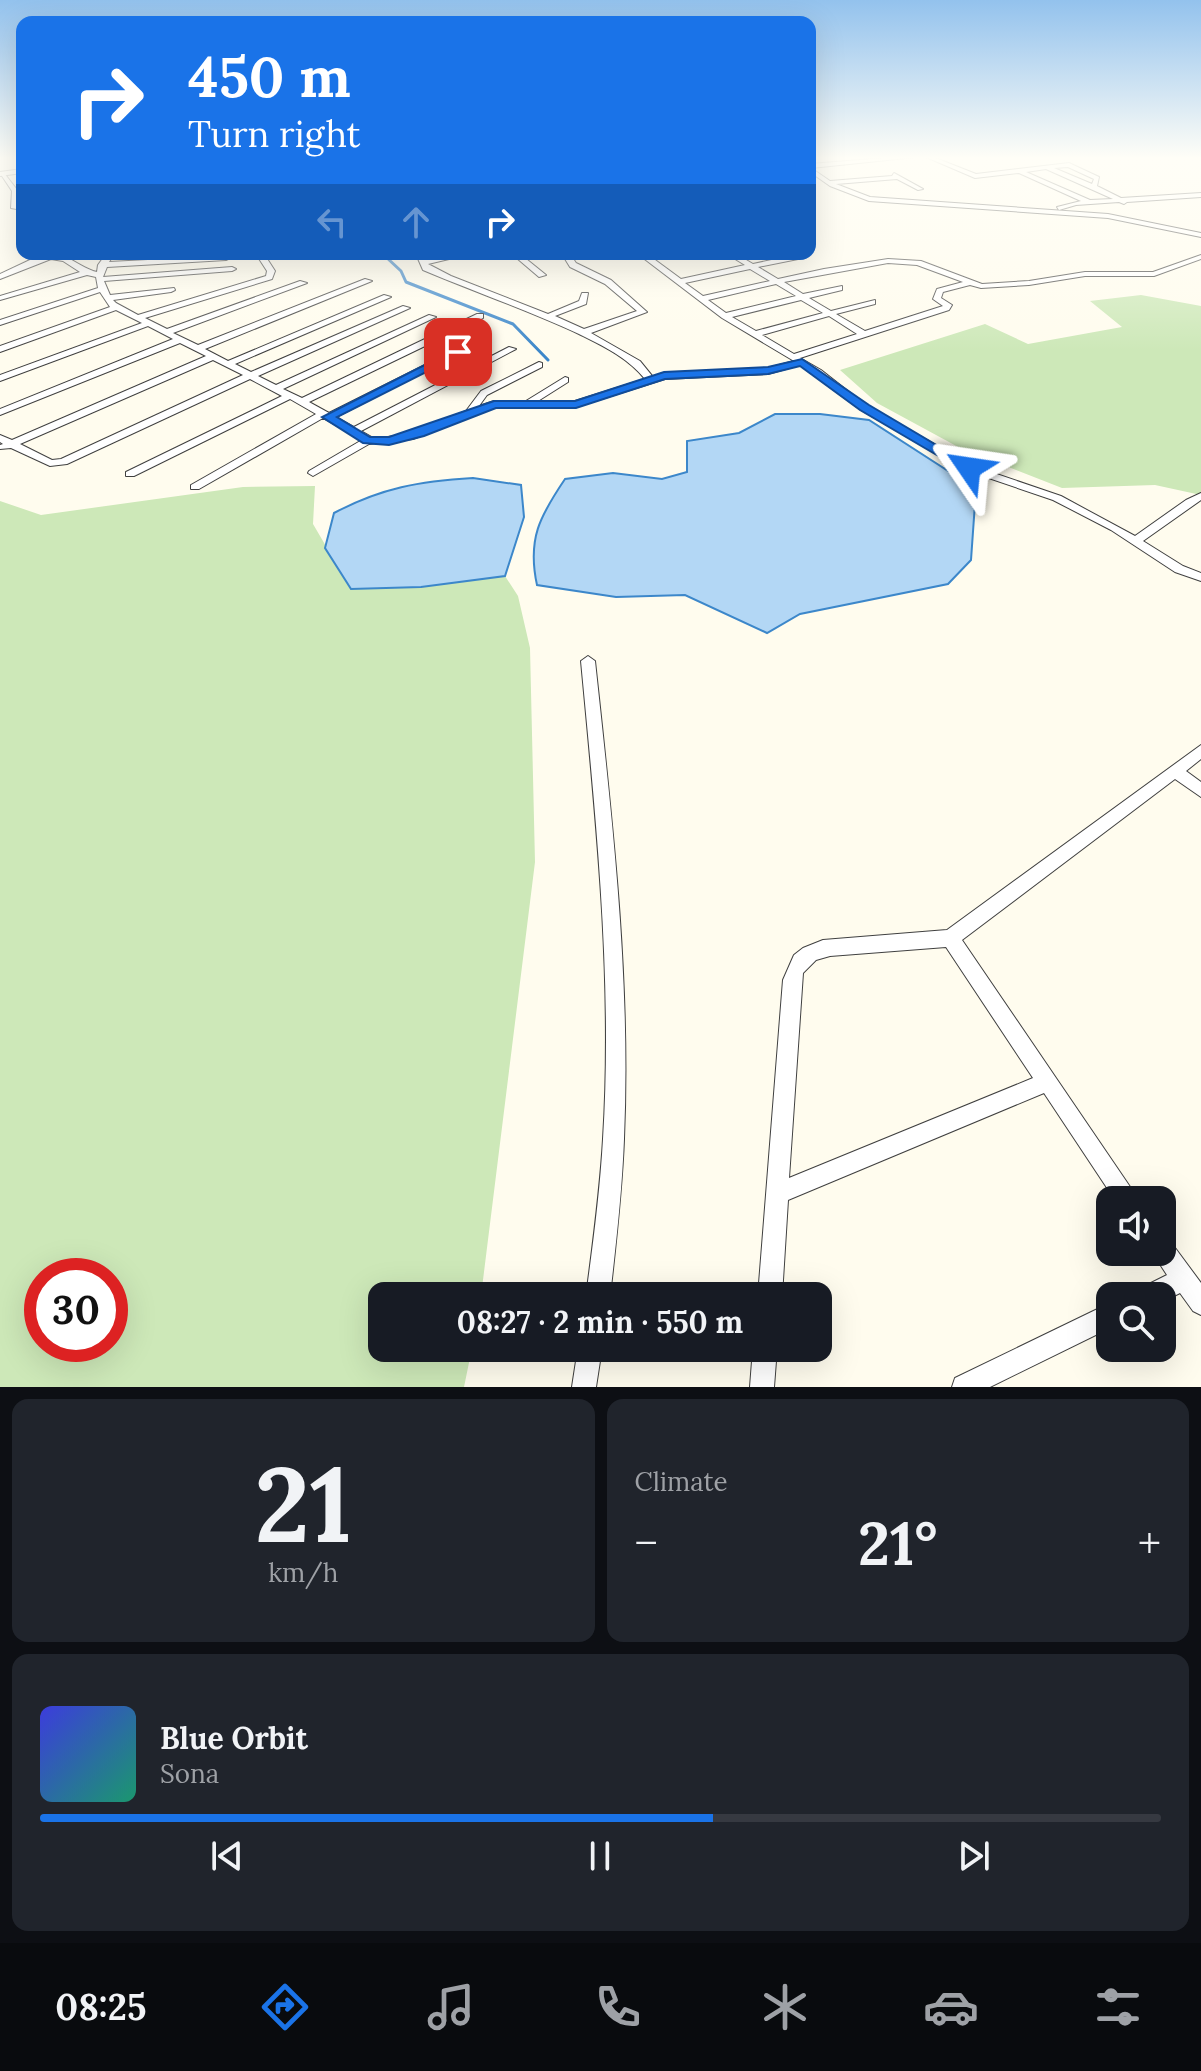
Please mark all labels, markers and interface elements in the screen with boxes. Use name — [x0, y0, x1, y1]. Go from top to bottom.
text: 450 m — [188, 41, 351, 112]
icon: right — [56, 48, 160, 152]
text: Turn right — [188, 111, 361, 157]
icon: left — [310, 200, 354, 244]
icon: ahead — [394, 200, 438, 244]
icon: right — [478, 200, 522, 244]
pin — [424, 318, 492, 386]
icon: arrive — [436, 330, 480, 374]
position arrow — [927, 426, 1011, 510]
map controls — [1096, 1186, 1176, 1362]
button: sound — [1096, 1186, 1176, 1266]
speed limit sign: 30 — [24, 1258, 128, 1362]
button: search — [1096, 1282, 1176, 1362]
text: 08:27 · 2 min · 550 m — [457, 1303, 743, 1341]
text: 21 — [254, 1437, 352, 1570]
text: Climate — [635, 1465, 728, 1498]
text: 21° — [858, 1505, 937, 1581]
text: − — [635, 1515, 658, 1571]
text: + — [1138, 1515, 1161, 1571]
text: km/h — [268, 1556, 338, 1589]
text: Blue Orbit — [160, 1719, 308, 1757]
text: Sona — [160, 1757, 219, 1790]
icon: previous — [205, 1834, 249, 1878]
icon: pause — [578, 1834, 622, 1878]
icon: next — [952, 1834, 996, 1878]
icon: directions — [257, 1979, 313, 2035]
icon: music — [423, 1979, 479, 2035]
icon: phone — [590, 1979, 646, 2035]
icon: climate — [757, 1979, 813, 2035]
icon: car — [923, 1979, 979, 2035]
icon: filters — [1090, 1979, 1146, 2035]
text: 08:25 — [55, 1984, 146, 2030]

